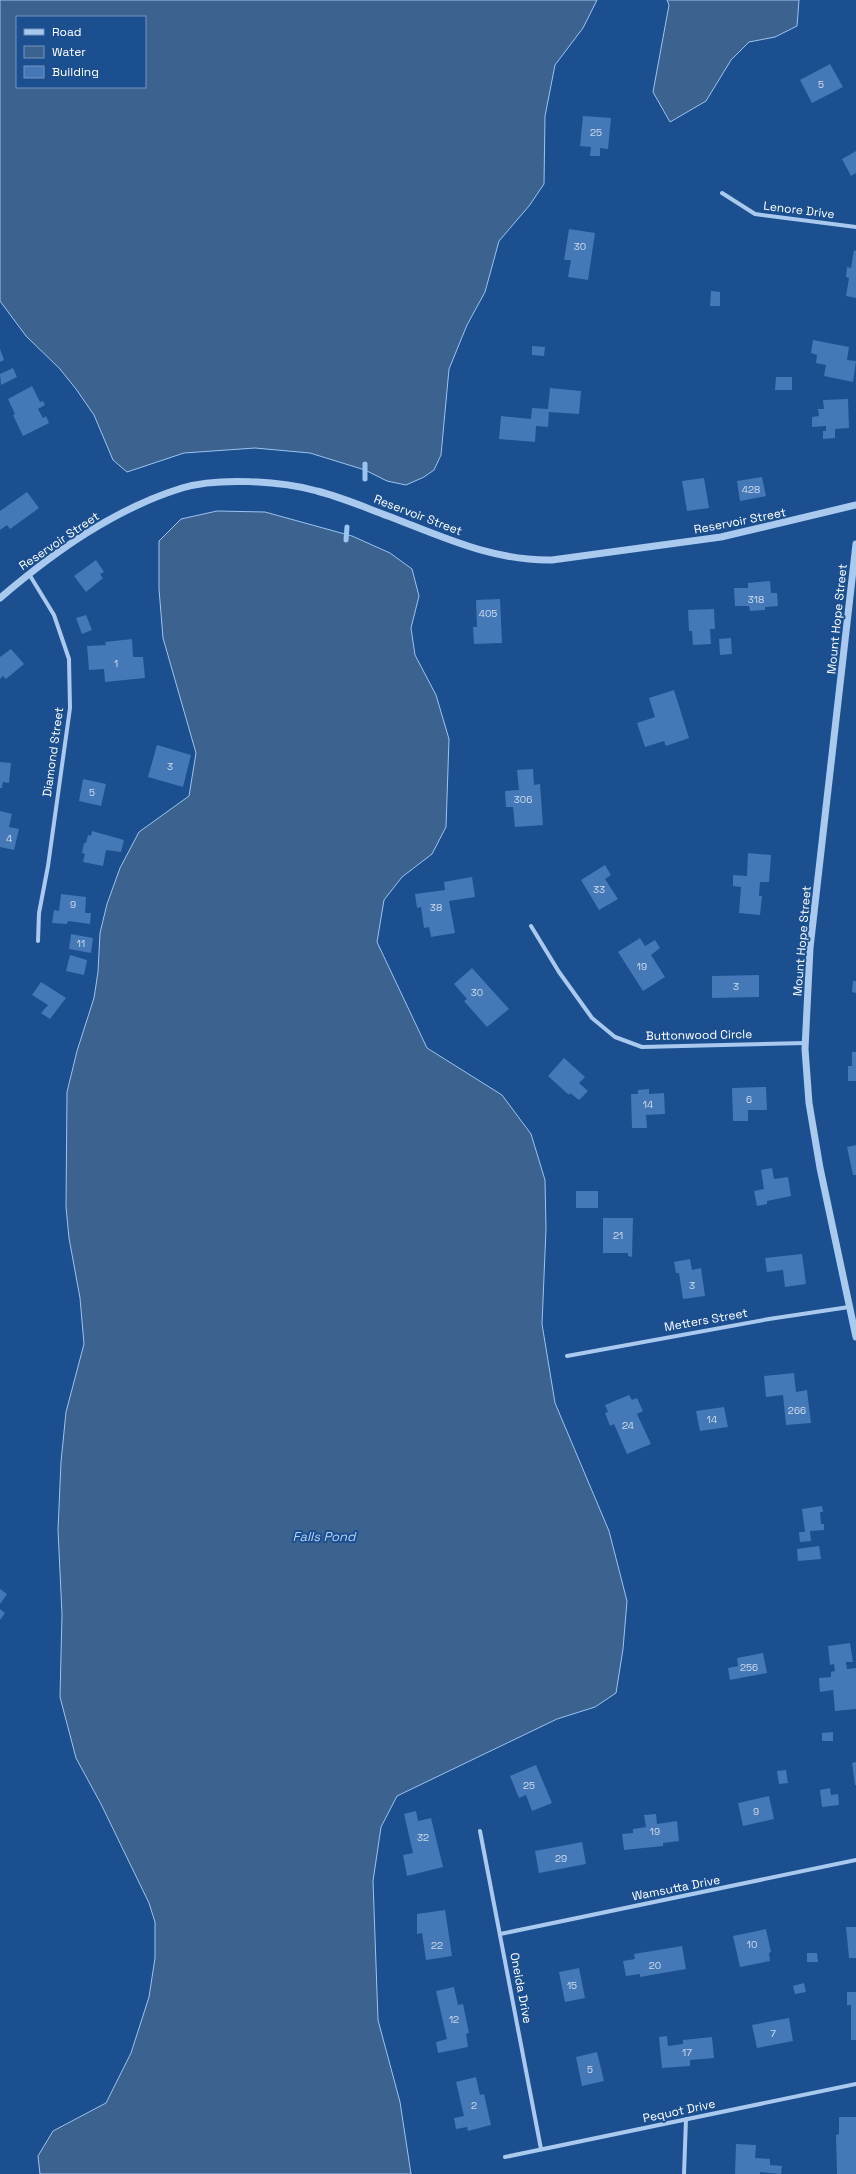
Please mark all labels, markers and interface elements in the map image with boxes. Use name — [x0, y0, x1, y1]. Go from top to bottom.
legend — [16, 16, 146, 88]
text: Road — [52, 24, 81, 40]
text: Water — [52, 44, 86, 60]
text: Building — [52, 64, 99, 80]
house number: 5 — [818, 78, 824, 91]
house number: 25 — [590, 126, 602, 139]
street label: Lenore Drive — [762, 198, 836, 222]
house number: 30 — [574, 240, 586, 253]
house number: 428 — [742, 483, 760, 496]
street label: Reservoir Street — [371, 491, 465, 539]
street label: Reservoir Street — [693, 504, 787, 538]
street label: Reservoir Street — [16, 508, 102, 574]
street label: Mount Hope Street — [823, 563, 851, 675]
house number: 318 — [748, 593, 764, 606]
house number: 405 — [479, 607, 497, 620]
house number: 1 — [114, 657, 118, 670]
street label: Diamond Street — [39, 706, 67, 798]
house number: 3 — [167, 760, 173, 773]
house number: 5 — [89, 786, 95, 799]
house number: 306 — [514, 793, 532, 806]
house number: 4 — [6, 832, 12, 845]
house number: 33 — [593, 883, 605, 896]
street label: Mount Hope Street — [789, 885, 815, 997]
house number: 9 — [70, 898, 76, 911]
house number: 38 — [430, 901, 442, 914]
house number: 11 — [77, 937, 85, 950]
house number: 19 — [637, 960, 647, 973]
house number: 3 — [733, 980, 739, 993]
house number: 30 — [471, 986, 483, 999]
street label: Buttonwood Circle — [646, 1026, 752, 1044]
house number: 6 — [746, 1093, 752, 1106]
house number: 14 — [643, 1098, 653, 1111]
house number: 21 — [613, 1229, 623, 1242]
house number: 3 — [689, 1279, 695, 1292]
street label: Metters Street — [663, 1305, 749, 1335]
house number: 266 — [788, 1404, 806, 1417]
house number: 14 — [707, 1413, 717, 1426]
house number: 24 — [622, 1419, 634, 1432]
water label: Falls Pond — [293, 1528, 357, 1545]
house number: 256 — [740, 1661, 758, 1674]
house number: 25 — [523, 1779, 535, 1792]
house number: 9 — [753, 1805, 759, 1818]
house number: 19 — [650, 1825, 660, 1838]
house number: 32 — [417, 1831, 429, 1844]
house number: 29 — [555, 1852, 567, 1865]
street label: Wamsutta Drive — [631, 1872, 721, 1904]
house number: 10 — [747, 1938, 757, 1951]
house number: 22 — [431, 1939, 443, 1952]
street label: Oneida Drive — [506, 1951, 536, 2025]
house number: 20 — [649, 1959, 661, 1972]
house number: 15 — [567, 1979, 577, 1992]
house number: 12 — [449, 2013, 459, 2026]
house number: 7 — [770, 2027, 776, 2040]
house number: 17 — [682, 2046, 692, 2059]
house number: 5 — [587, 2063, 593, 2076]
street label: Pequot Drive — [641, 2096, 717, 2126]
house number: 2 — [471, 2099, 477, 2112]

